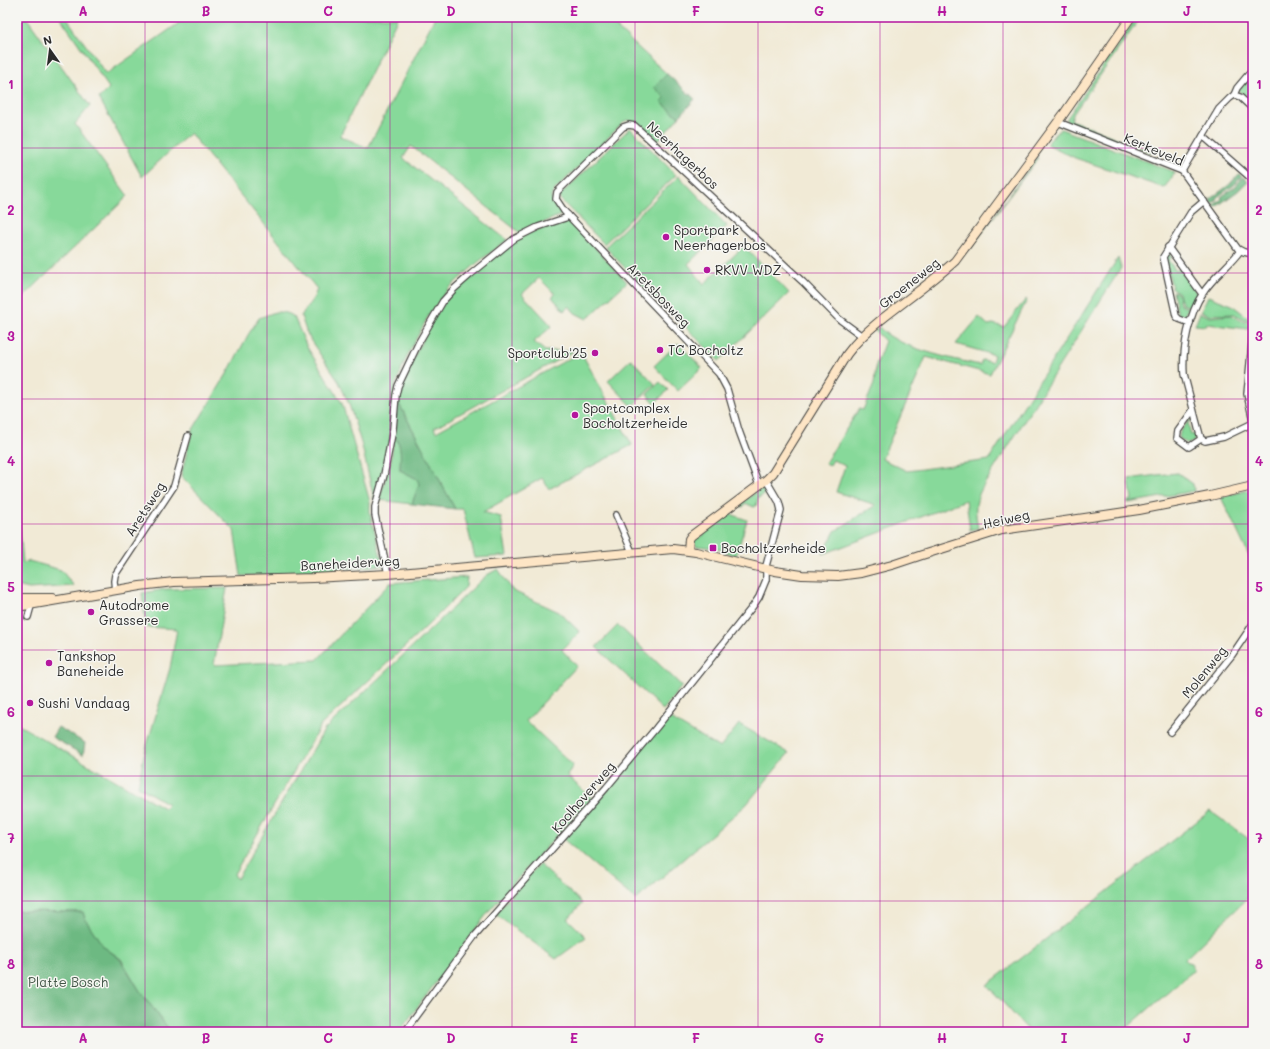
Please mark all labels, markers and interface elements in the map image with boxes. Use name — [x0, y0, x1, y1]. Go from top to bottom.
text: A — [78, 2, 88, 19]
text: B — [202, 2, 211, 19]
text: C — [323, 2, 333, 19]
text: D — [446, 2, 456, 19]
text: E — [570, 2, 578, 19]
text: F — [692, 2, 700, 19]
text: G — [814, 2, 824, 19]
text: H — [937, 2, 947, 19]
text: I — [1061, 2, 1068, 19]
text: J — [1183, 2, 1191, 19]
north arrow — [30, 30, 70, 70]
text: N — [42, 32, 53, 48]
text: 1 — [8, 75, 14, 92]
text: 1 — [1256, 75, 1262, 92]
street label: Neerhagerbos — [644, 117, 723, 192]
street label: Kerkeveld — [1121, 128, 1187, 169]
text: 2 — [7, 201, 15, 218]
text: 2 — [1255, 201, 1263, 218]
place label: Sportpark Neerhagerbos — [674, 221, 766, 253]
marker: Sportpark Neerhagerbos — [661, 232, 671, 242]
street label: Groeneweg — [875, 253, 943, 312]
street label: Aretsbosweg — [624, 259, 695, 331]
place label: RKVV WDZ — [715, 261, 781, 278]
marker: RKVV WDZ — [702, 265, 712, 275]
text: 3 — [7, 327, 15, 344]
text: 3 — [1255, 327, 1263, 344]
place label: TC Bocholtz — [668, 341, 743, 358]
place label: Sportclub'25 — [508, 344, 587, 361]
marker: TC Bocholtz — [655, 345, 665, 355]
marker: Sportclub'25 — [590, 348, 600, 358]
place label: Sportcomplex Bocholtzerheide — [583, 399, 688, 431]
marker: Sportcomplex Bocholtzerheide — [570, 410, 580, 420]
text: 4 — [7, 452, 15, 469]
text: 4 — [1255, 452, 1263, 469]
street label: Aretsweg — [121, 478, 168, 539]
street label: Heiweg — [981, 505, 1031, 532]
place label: Bocholtzerheide — [721, 539, 826, 556]
marker: Bocholtzerheide — [708, 543, 718, 553]
street label: Baneheiderweg — [300, 551, 400, 574]
text: 5 — [7, 578, 15, 595]
text: 5 — [1255, 578, 1263, 595]
place label: Autodrome Grassere — [99, 596, 169, 628]
marker: Autodrome Grassere — [86, 607, 96, 617]
street label: Molenweg — [1177, 642, 1230, 701]
place label: Tankshop Baneheide — [57, 647, 124, 679]
marker: Tankshop Baneheide — [44, 658, 54, 668]
place label: Sushi Vandaag — [38, 694, 130, 711]
marker: Sushi Vandaag — [25, 698, 35, 708]
text: 6 — [7, 703, 15, 720]
text: 6 — [1255, 703, 1263, 720]
street label: Koolhoverweg — [547, 758, 618, 836]
text: 7 — [7, 829, 15, 846]
text: 7 — [1255, 829, 1263, 846]
text: 8 — [7, 955, 15, 972]
text: 8 — [1255, 955, 1263, 972]
park label: Platte Bosch — [28, 973, 108, 990]
text: A — [78, 1029, 88, 1046]
text: B — [202, 1029, 211, 1046]
text: C — [323, 1029, 333, 1046]
text: D — [446, 1029, 456, 1046]
text: E — [570, 1029, 578, 1046]
text: F — [692, 1029, 700, 1046]
text: G — [814, 1029, 824, 1046]
text: H — [937, 1029, 947, 1046]
text: I — [1061, 1029, 1068, 1046]
text: J — [1183, 1029, 1191, 1046]

